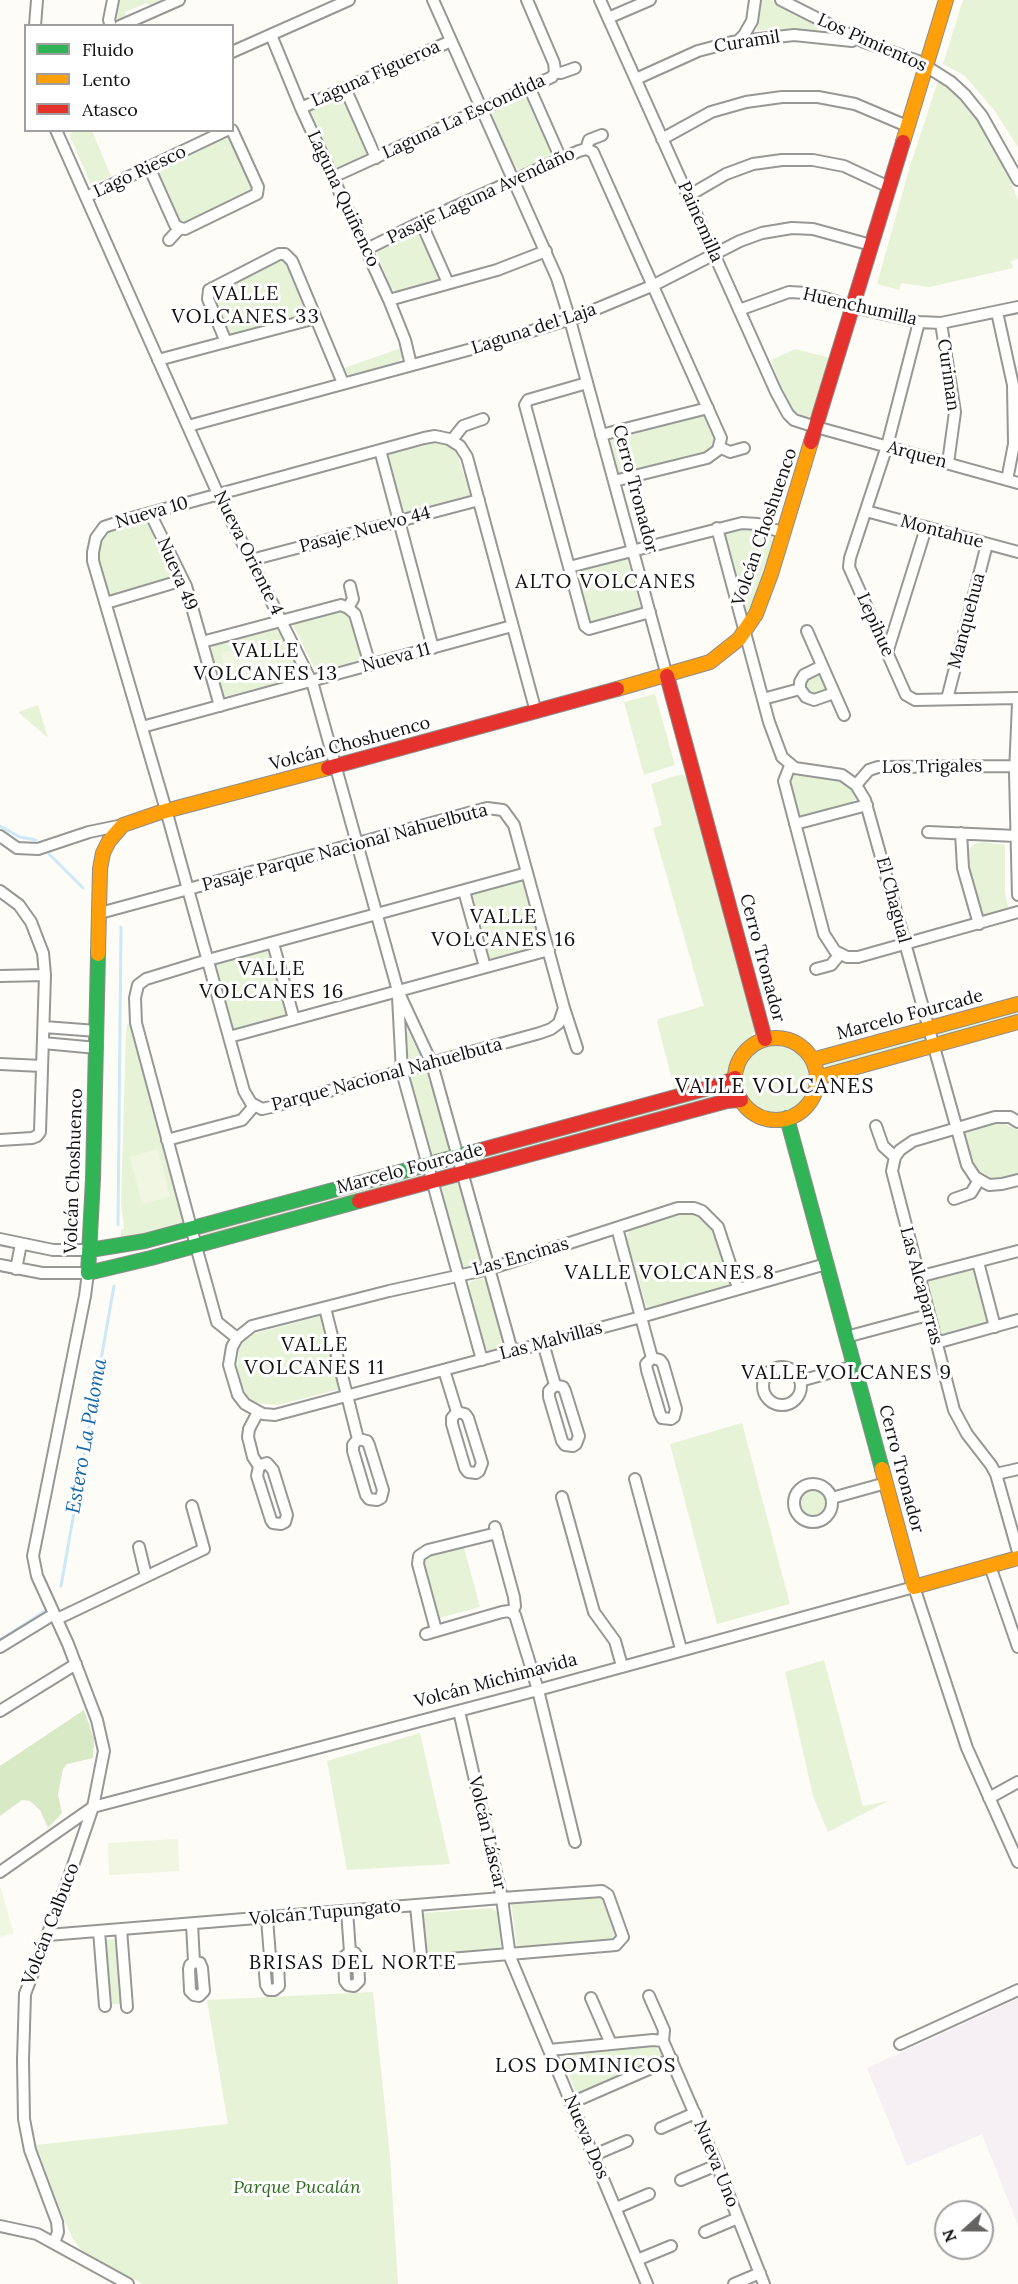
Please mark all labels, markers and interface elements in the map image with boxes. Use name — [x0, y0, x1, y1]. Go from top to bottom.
street label: Los Pimientos — [814, 9, 930, 77]
legend — [24, 24, 234, 132]
street label: Curamil — [713, 26, 781, 58]
street label: Laguna Figueroa — [308, 36, 444, 112]
text: Fluido — [82, 38, 134, 61]
text: Lento — [82, 68, 130, 91]
street label: Laguna La Escondida — [379, 70, 549, 164]
text: Atasco — [82, 98, 138, 121]
street label: Laguna Quiñenco — [302, 128, 384, 270]
street label: Lago Riesco — [90, 141, 190, 203]
street label: Pasaje Laguna Avendaño — [384, 143, 578, 249]
street label: Painemilla — [673, 178, 727, 266]
district label: VALLE VOLCANES 33 — [172, 282, 320, 329]
street label: Huenchumilla — [801, 283, 919, 331]
street label: Laguna del Laja — [469, 299, 599, 359]
street label: Curiman — [932, 338, 964, 412]
street label: Cerro Tronador — [608, 423, 662, 555]
street label: Arquen — [885, 437, 949, 473]
street label: Volcán Choshuenco — [728, 445, 802, 609]
street label: Nueva Oriente 4 — [208, 487, 288, 619]
street label: Nueva 10 — [113, 492, 191, 534]
street label: Pasaje Nuevo 44 — [297, 502, 433, 558]
street label: Montahue — [898, 511, 986, 553]
street label: Nueva 49 — [152, 534, 202, 614]
district label: ALTO VOLCANES — [515, 570, 697, 594]
street label: Manquehua — [944, 571, 990, 671]
street label: Lepihue — [851, 590, 899, 660]
street label: Nueva 11 — [359, 638, 433, 678]
district label: VALLE VOLCANES 13 — [193, 639, 339, 686]
street label: Volcán Choshuenco — [267, 712, 433, 776]
street label: Los Trigales — [882, 755, 982, 779]
street label: Pasaje Parque Nacional Nahuelbuta — [200, 799, 490, 897]
street label: El Chagual — [871, 855, 915, 945]
street label: Cerro Tronador — [735, 892, 789, 1024]
district label: VALLE VOLCANES 16 — [431, 905, 577, 952]
district label: VALLE VOLCANES 16 — [199, 957, 345, 1004]
street label: Marcelo Fourcade — [834, 985, 986, 1045]
street label: Parque Nacional Nahuelbuta — [269, 1034, 505, 1116]
district label: VALLE VOLCANES — [675, 1074, 875, 1100]
street label: Volcán Choshuenco — [60, 1088, 88, 1254]
street label: Marcelo Fourcade — [334, 1139, 486, 1199]
street label: Las Alcaparras — [895, 1225, 947, 1347]
street label: Las Encinas — [471, 1233, 571, 1281]
district label: VALLE VOLCANES 8 — [565, 1261, 775, 1285]
street label: Las Malvillas — [497, 1317, 605, 1365]
district label: VALLE VOLCANES 11 — [244, 1333, 386, 1380]
water label: Estero La Paloma — [62, 1357, 112, 1515]
district label: VALLE VOLCANES 9 — [741, 1361, 953, 1385]
street label: Cerro Tronador — [874, 1403, 928, 1535]
street label: Volcán Michimavida — [412, 1649, 580, 1713]
street label: Volcán Láscar — [463, 1774, 511, 1892]
street label: Volcán Calbuco — [18, 1860, 84, 1988]
street label: Volcán Tupungato — [248, 1896, 402, 1930]
district label: BRISAS DEL NORTE — [249, 1951, 457, 1975]
district label: LOS DOMINICOS — [495, 2054, 677, 2078]
street label: Nueva Dos — [559, 2092, 613, 2182]
street label: Nueva Uno — [689, 2117, 743, 2211]
park label: Parque Pucalán — [233, 2177, 361, 2199]
north arrow — [934, 2200, 994, 2260]
text: N — [938, 2226, 961, 2245]

